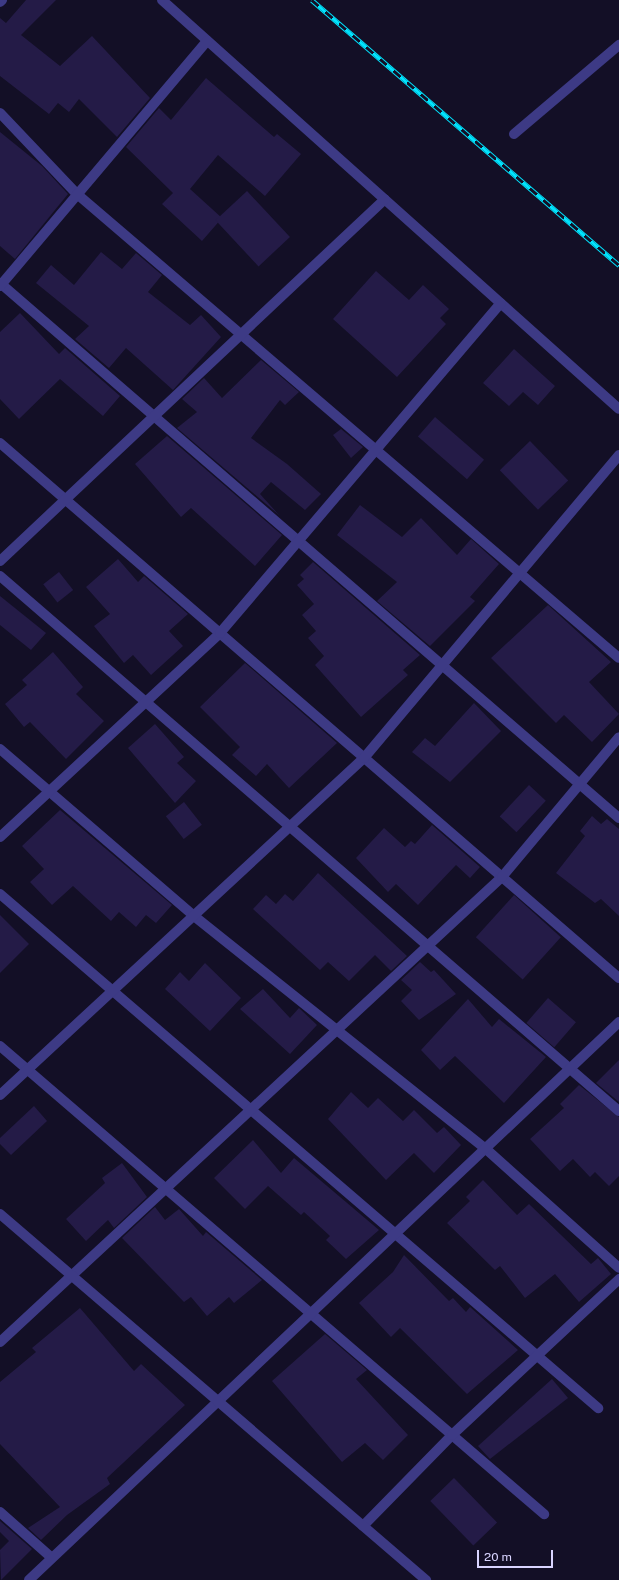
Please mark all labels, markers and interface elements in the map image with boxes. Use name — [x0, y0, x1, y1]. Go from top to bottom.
scale bar — [479, 1542, 555, 1568]
text: 20 m — [484, 1550, 512, 1564]

